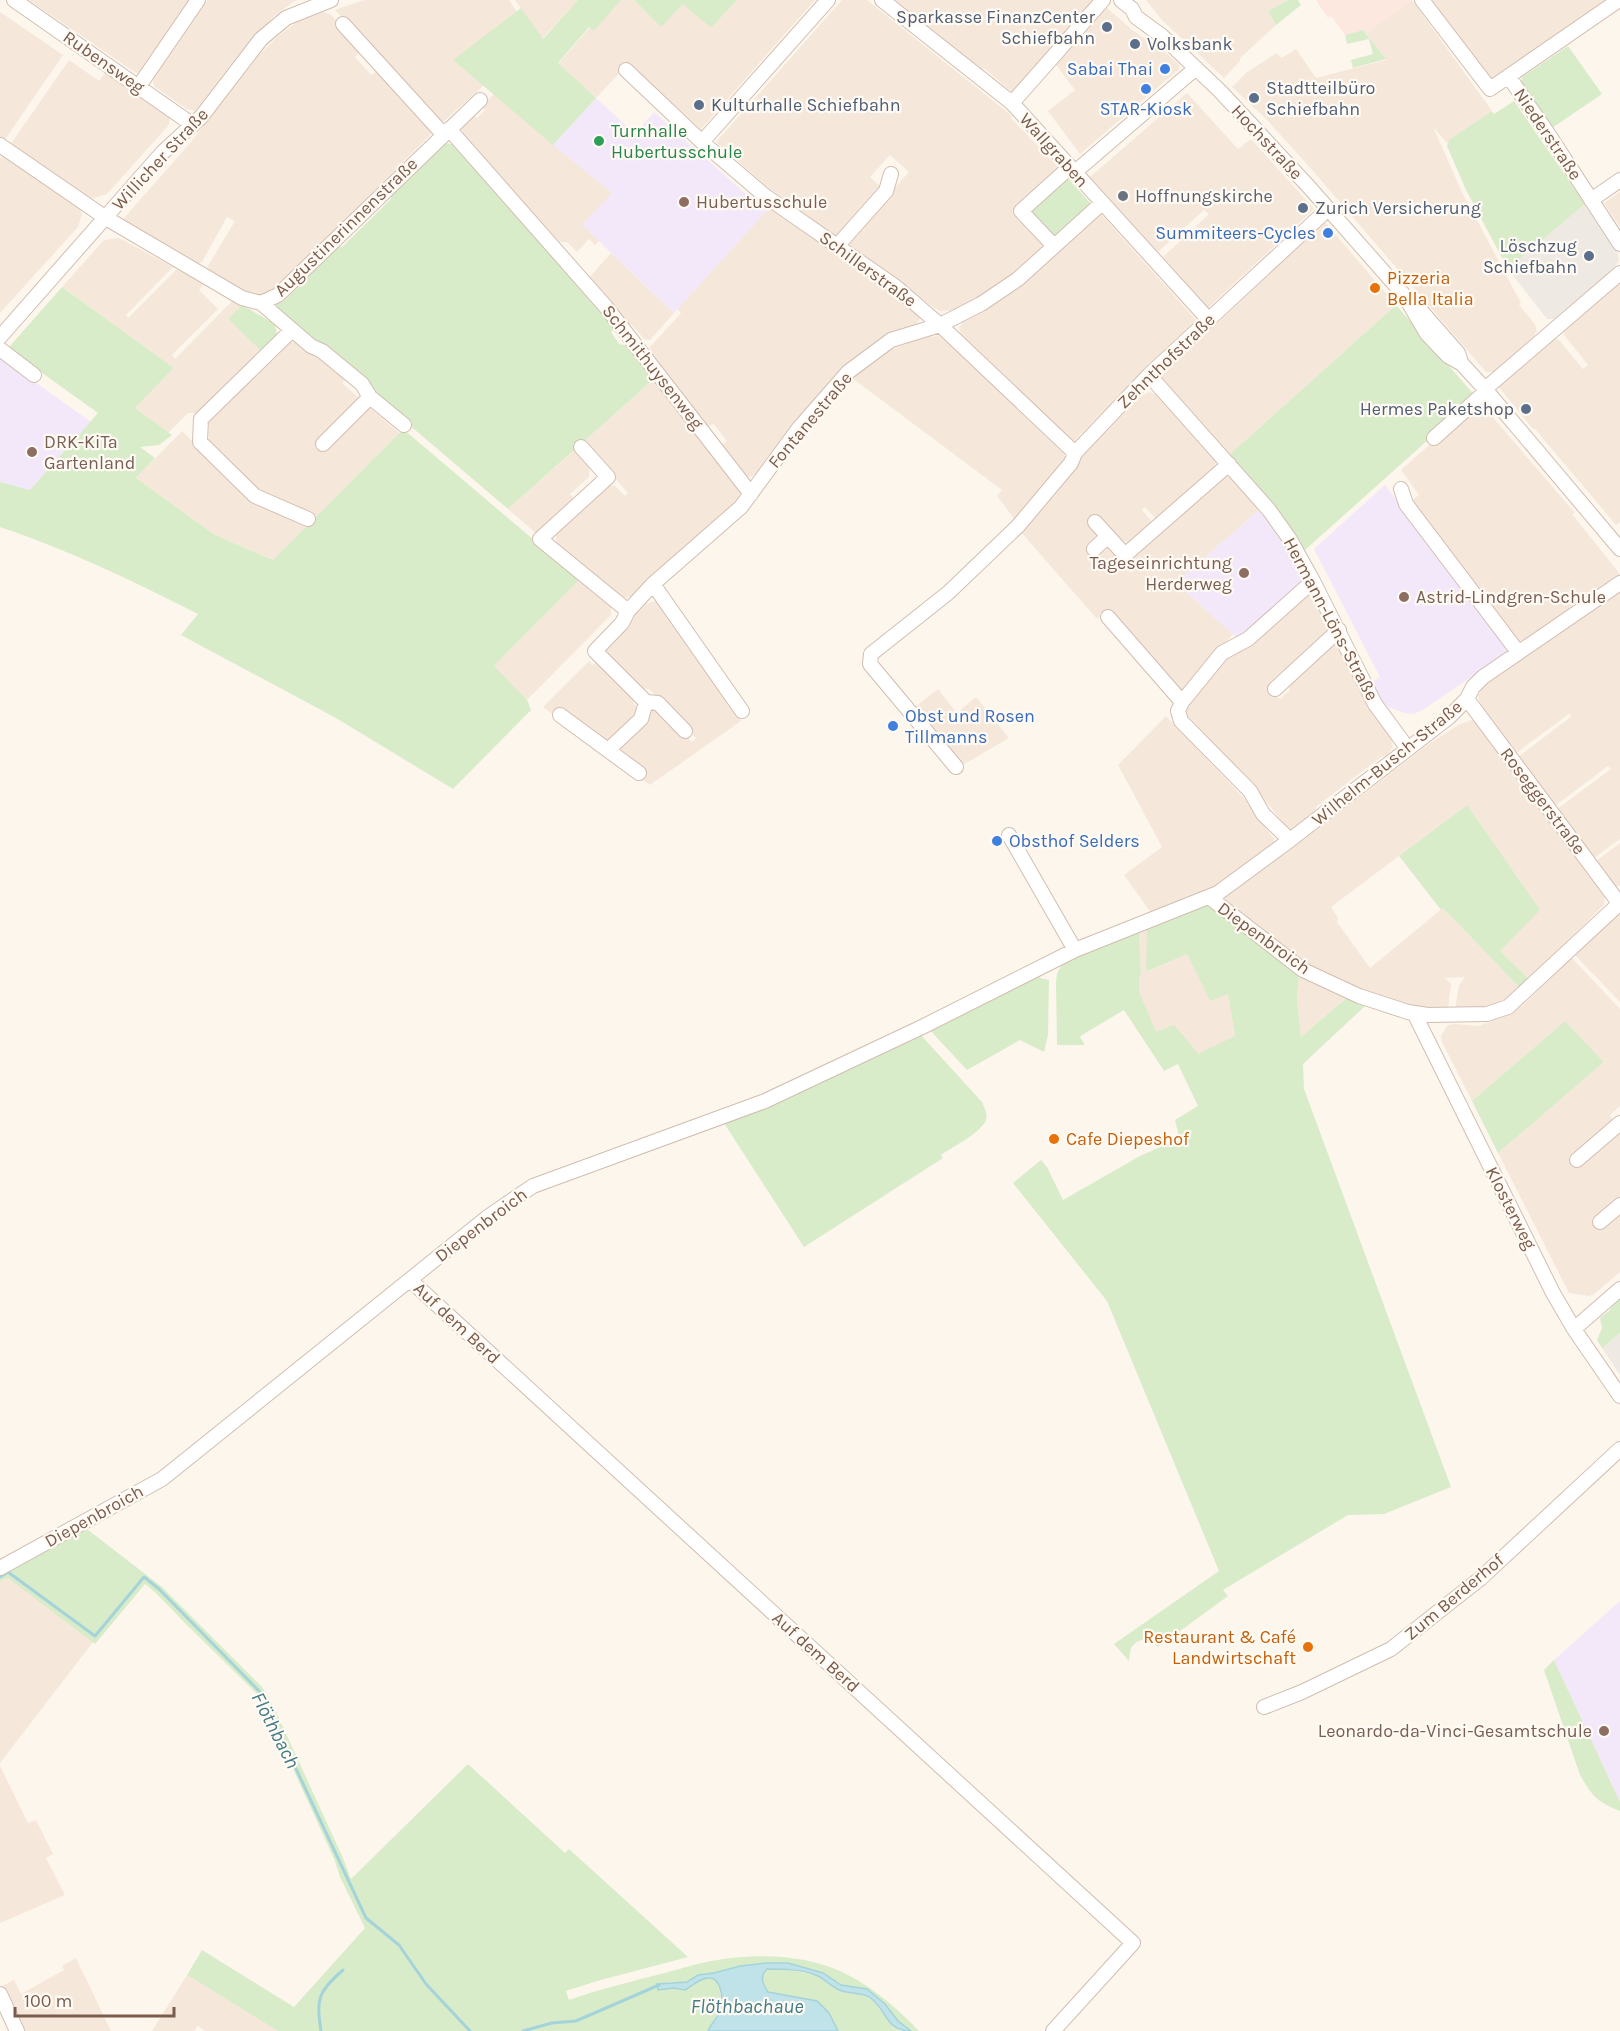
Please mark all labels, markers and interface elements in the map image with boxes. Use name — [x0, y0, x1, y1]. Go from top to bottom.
place label: Sparkasse FinanzCenter Schiefbahn — [896, 6, 1095, 49]
marker: Sparkasse FinanzCenter Schiefbahn — [1100, 20, 1114, 34]
street label: Rubensweg — [59, 26, 149, 98]
place label: Volksbank — [1147, 33, 1233, 55]
marker: Volksbank — [1128, 37, 1142, 51]
place label: Sabai Thai — [1067, 58, 1153, 80]
marker: Sabai Thai — [1158, 62, 1172, 76]
place label: Stadtteilbüro Schiefbahn — [1266, 77, 1375, 120]
marker: STAR-Kiosk — [1139, 82, 1153, 96]
street label: Niederstraße — [1509, 84, 1587, 184]
marker: Stadtteilbüro Schiefbahn — [1247, 91, 1261, 105]
place label: Kulturhalle Schiefbahn — [711, 94, 901, 116]
marker: Kulturhalle Schiefbahn — [692, 98, 706, 112]
place label: STAR-Kiosk — [1100, 98, 1192, 120]
street label: Hochstraße — [1227, 100, 1307, 184]
street label: Willicher Straße — [107, 103, 213, 215]
street label: Wallgraben — [1015, 108, 1093, 192]
place label: Turnhalle Hubertusschule — [611, 120, 742, 163]
marker: Turnhalle Hubertusschule — [592, 134, 606, 148]
street label: Augustinerinnenstraße — [270, 153, 422, 301]
place label: Hoffnungskirche — [1135, 185, 1273, 207]
marker: Hoffnungskirche — [1116, 189, 1130, 203]
place label: Hubertusschule — [696, 191, 827, 213]
marker: Hubertusschule — [677, 195, 691, 209]
place label: Zurich Versicherung — [1315, 197, 1481, 219]
marker: Zurich Versicherung — [1296, 201, 1310, 215]
place label: Summiteers-Cycles — [1155, 222, 1316, 244]
street label: Schillerstraße — [815, 226, 921, 312]
marker: Summiteers-Cycles — [1321, 226, 1335, 240]
place label: Löschzug Schiefbahn — [1483, 235, 1577, 278]
marker: Löschzug Schiefbahn — [1582, 249, 1596, 263]
place label: Pizzeria Bella Italia — [1387, 267, 1474, 310]
marker: Pizzeria Bella Italia — [1368, 281, 1382, 295]
street label: Schmithuysenweg — [597, 300, 709, 434]
street label: Zehnthofstraße — [1112, 309, 1220, 413]
street label: Fontanestraße — [763, 367, 857, 473]
place label: Hermes Paketshop — [1360, 398, 1514, 420]
marker: Hermes Paketshop — [1519, 402, 1533, 416]
place label: DRK-KiTa Gartenland — [44, 431, 135, 474]
marker: DRK-KiTa Gartenland — [25, 445, 39, 459]
street label: Hermann-Löns-Straße — [1279, 534, 1383, 704]
place label: Tageseinrichtung Herderweg — [1090, 552, 1232, 595]
marker: Tageseinrichtung Herderweg — [1237, 566, 1251, 580]
place label: Astrid-Lindgren-Schule — [1416, 586, 1606, 608]
marker: Astrid-Lindgren-Schule — [1397, 590, 1411, 604]
street label: Wilhelm-Busch-Straße — [1307, 696, 1467, 830]
place label: Obst und Rosen Tillmanns — [905, 705, 1035, 748]
marker: Obst und Rosen Tillmanns — [886, 719, 900, 733]
street label: Roseggerstraße — [1496, 743, 1590, 859]
place label: Obsthof Selders — [1009, 830, 1140, 852]
marker: Obsthof Selders — [990, 834, 1004, 848]
street label: Diepenbroich — [1213, 897, 1315, 979]
place label: Cafe Diepeshof — [1066, 1128, 1190, 1150]
marker: Cafe Diepeshof — [1047, 1132, 1061, 1146]
street label: Klosterweg — [1481, 1163, 1541, 1253]
street label: Diepenbroich — [431, 1183, 531, 1267]
street label: Auf dem Berd — [409, 1277, 505, 1369]
street label: Diepenbroich — [41, 1480, 147, 1552]
street label: Zum Berderhof — [1400, 1549, 1509, 1645]
street label: Auf dem Berd — [768, 1607, 864, 1697]
place label: Restaurant & Café Landwirtschaft — [1143, 1626, 1296, 1669]
marker: Restaurant & Café Landwirtschaft — [1301, 1640, 1315, 1654]
water label: Flöthbach — [247, 1688, 305, 1772]
place label: Leonardo-da-Vinci-Gesamtschule — [1318, 1720, 1592, 1742]
marker: Leonardo-da-Vinci-Gesamtschule — [1597, 1724, 1611, 1738]
scale bar — [15, 1980, 174, 2018]
text: 100 m — [24, 1990, 72, 2012]
water label: Flöthbachaue — [691, 1995, 803, 2018]

